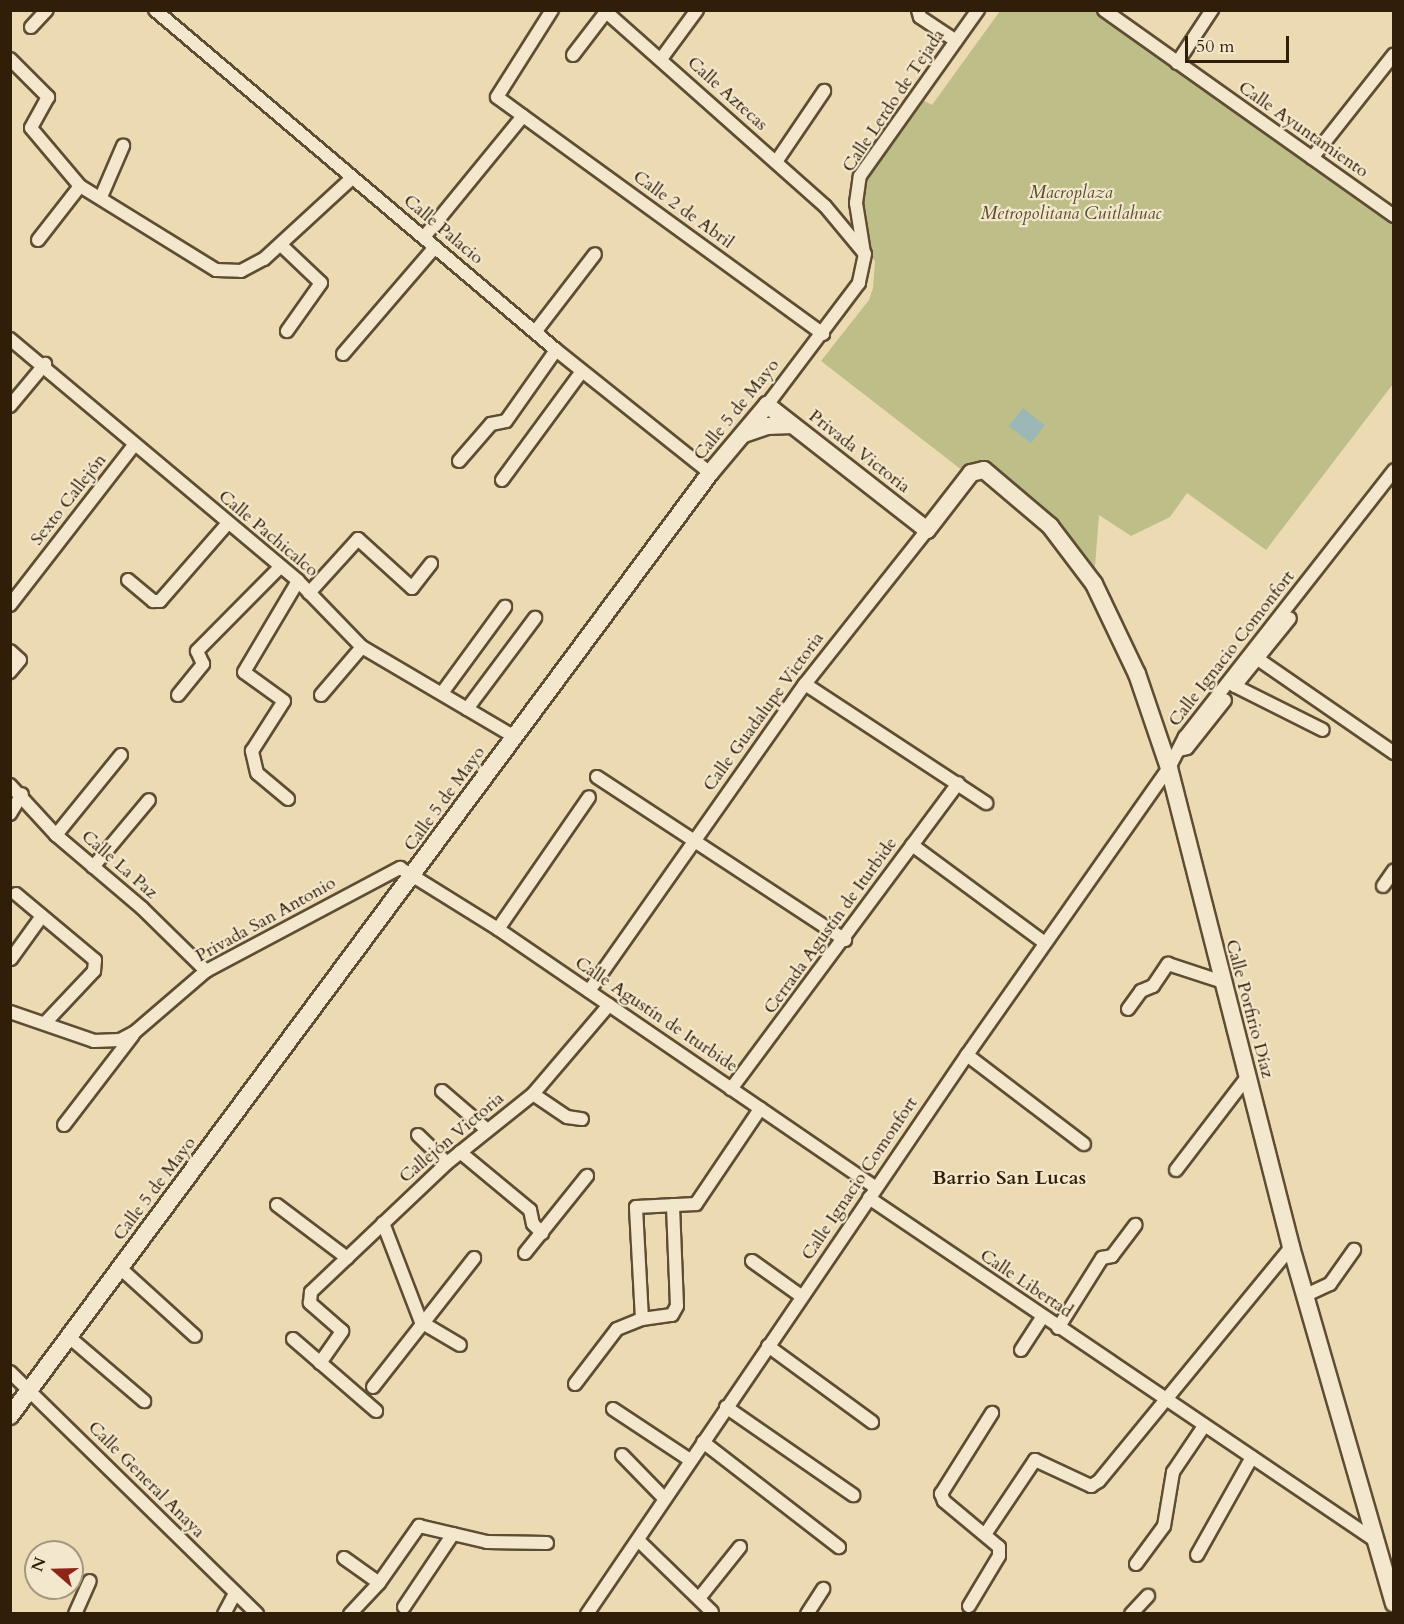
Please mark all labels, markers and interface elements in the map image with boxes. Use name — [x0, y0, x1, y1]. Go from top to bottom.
scale bar — [1188, 24, 1292, 62]
street label: Calle Lerdo de Tejada — [838, 25, 950, 177]
text: 50 m — [1196, 34, 1235, 59]
street label: Calle Aztecas — [682, 52, 772, 136]
street label: Calle Ayuntamiento — [1234, 77, 1372, 183]
street label: Calle 2 de Abril — [629, 166, 737, 254]
park label: Macroplaza Metropolitana Cuitlahuac — [981, 183, 1161, 226]
street label: Calle Palacio — [399, 190, 487, 270]
street label: Calle 5 de Mayo — [689, 355, 785, 465]
street label: Privada Victoria — [804, 406, 914, 498]
street label: Sexto Callejón — [27, 450, 111, 550]
street label: Calle Pachicalco — [214, 486, 322, 582]
street label: Calle Ignacio Comonfort — [1164, 567, 1300, 731]
street label: Calle Guadalupe Victoria — [699, 628, 829, 796]
street label: Calle 5 de Mayo — [400, 742, 490, 856]
street label: Calle La Paz — [77, 826, 161, 904]
street label: Cerrada Agustín de Iturbide — [760, 833, 902, 1019]
street label: Privada San Antonio — [192, 873, 340, 967]
street label: Calle Porfirio Díaz — [1220, 937, 1278, 1081]
street label: Calle Agustín de Iturbide — [571, 952, 741, 1078]
street label: Callejón Victoria — [395, 1088, 509, 1188]
street label: Calle Ignacio Comonfort — [797, 1093, 923, 1265]
street label: Calle 5 de Mayo — [109, 1133, 201, 1245]
district label: Barrio San Lucas — [932, 1165, 1086, 1189]
street label: Calle Libertad — [976, 1245, 1076, 1323]
street label: Calle General Anaya — [83, 1417, 209, 1543]
north arrow — [24, 1540, 84, 1600]
text: N — [26, 1554, 52, 1575]

